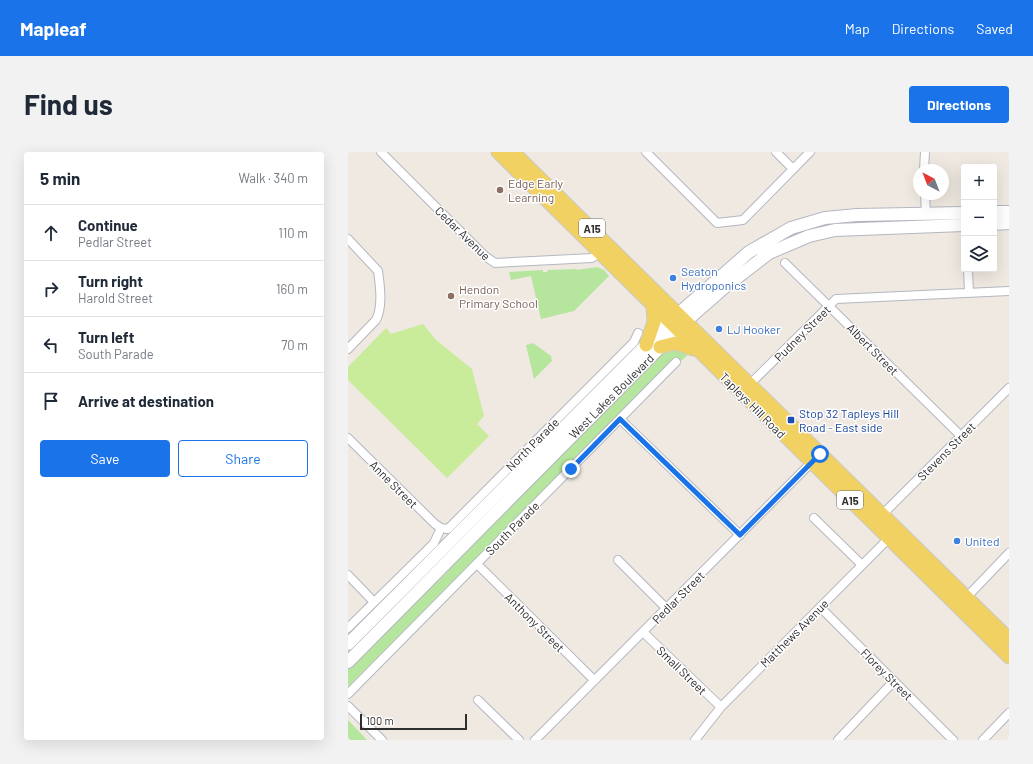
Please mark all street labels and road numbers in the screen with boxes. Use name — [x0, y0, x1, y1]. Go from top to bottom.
street label: Cedar Avenue — [433, 203, 493, 263]
road number: A15 — [579, 219, 605, 237]
street label: Pudney Street — [771, 302, 833, 364]
street label: Albert Street — [844, 320, 902, 378]
street label: West Lakes Boulevard — [566, 351, 656, 441]
street label: Tapleys Hill Road — [717, 369, 789, 441]
street label: North Parade — [503, 415, 561, 473]
street label: Stevens Street — [914, 419, 978, 483]
street label: Anne Street — [367, 457, 421, 511]
road number: A15 — [837, 491, 863, 509]
street label: South Parade — [482, 498, 542, 558]
street label: Pedlar Street — [649, 568, 707, 626]
street label: Anthony Street — [502, 589, 568, 655]
street label: Matthews Avenue — [757, 596, 831, 670]
street label: Small Street — [654, 643, 710, 697]
street label: Florey Street — [858, 645, 916, 703]

